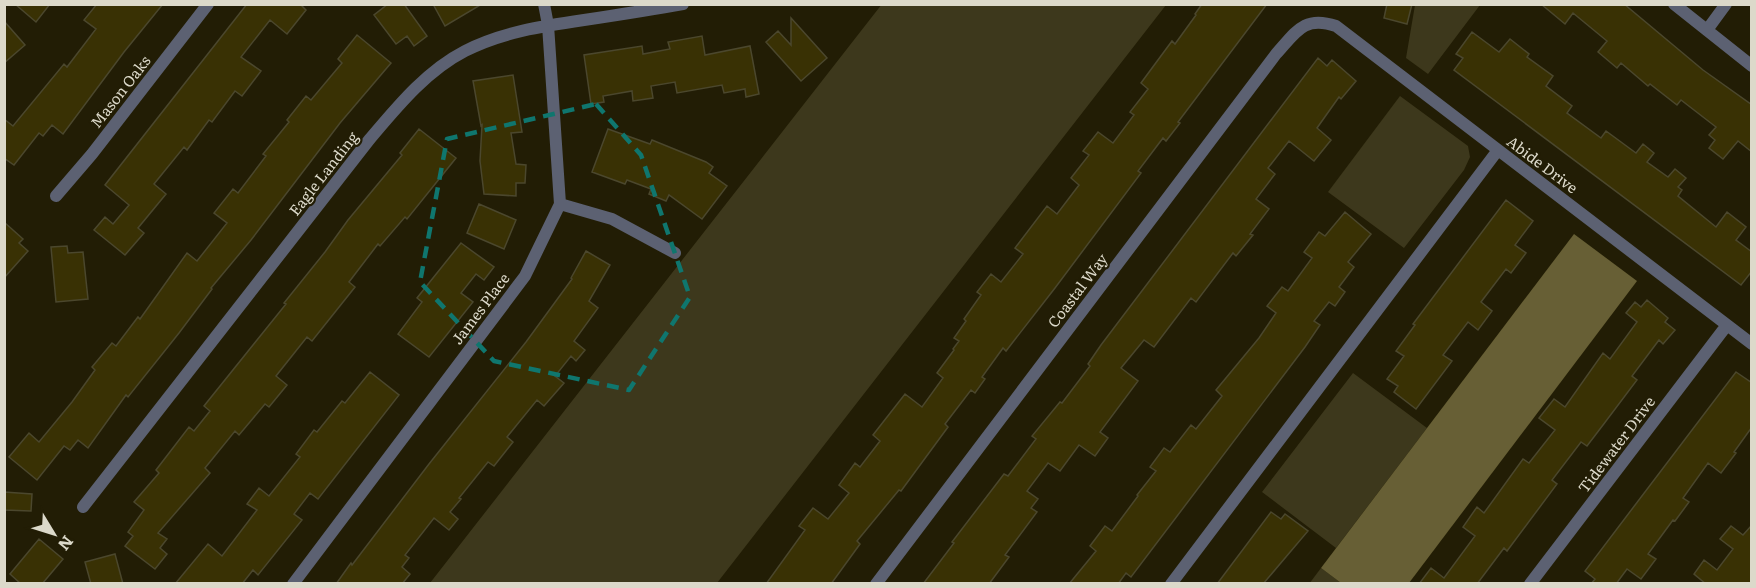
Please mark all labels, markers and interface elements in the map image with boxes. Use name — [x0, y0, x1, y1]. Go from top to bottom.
street label: Mason Oaks — [84, 50, 156, 132]
street label: Eagle Landing — [283, 126, 363, 220]
street label: Abide Drive — [1502, 129, 1584, 198]
street label: Coastal Way — [1041, 248, 1113, 332]
street label: James Place — [445, 267, 515, 349]
street label: Tidewater Drive — [1572, 391, 1660, 497]
north arrow — [24, 504, 84, 564]
text: N — [53, 531, 80, 557]

